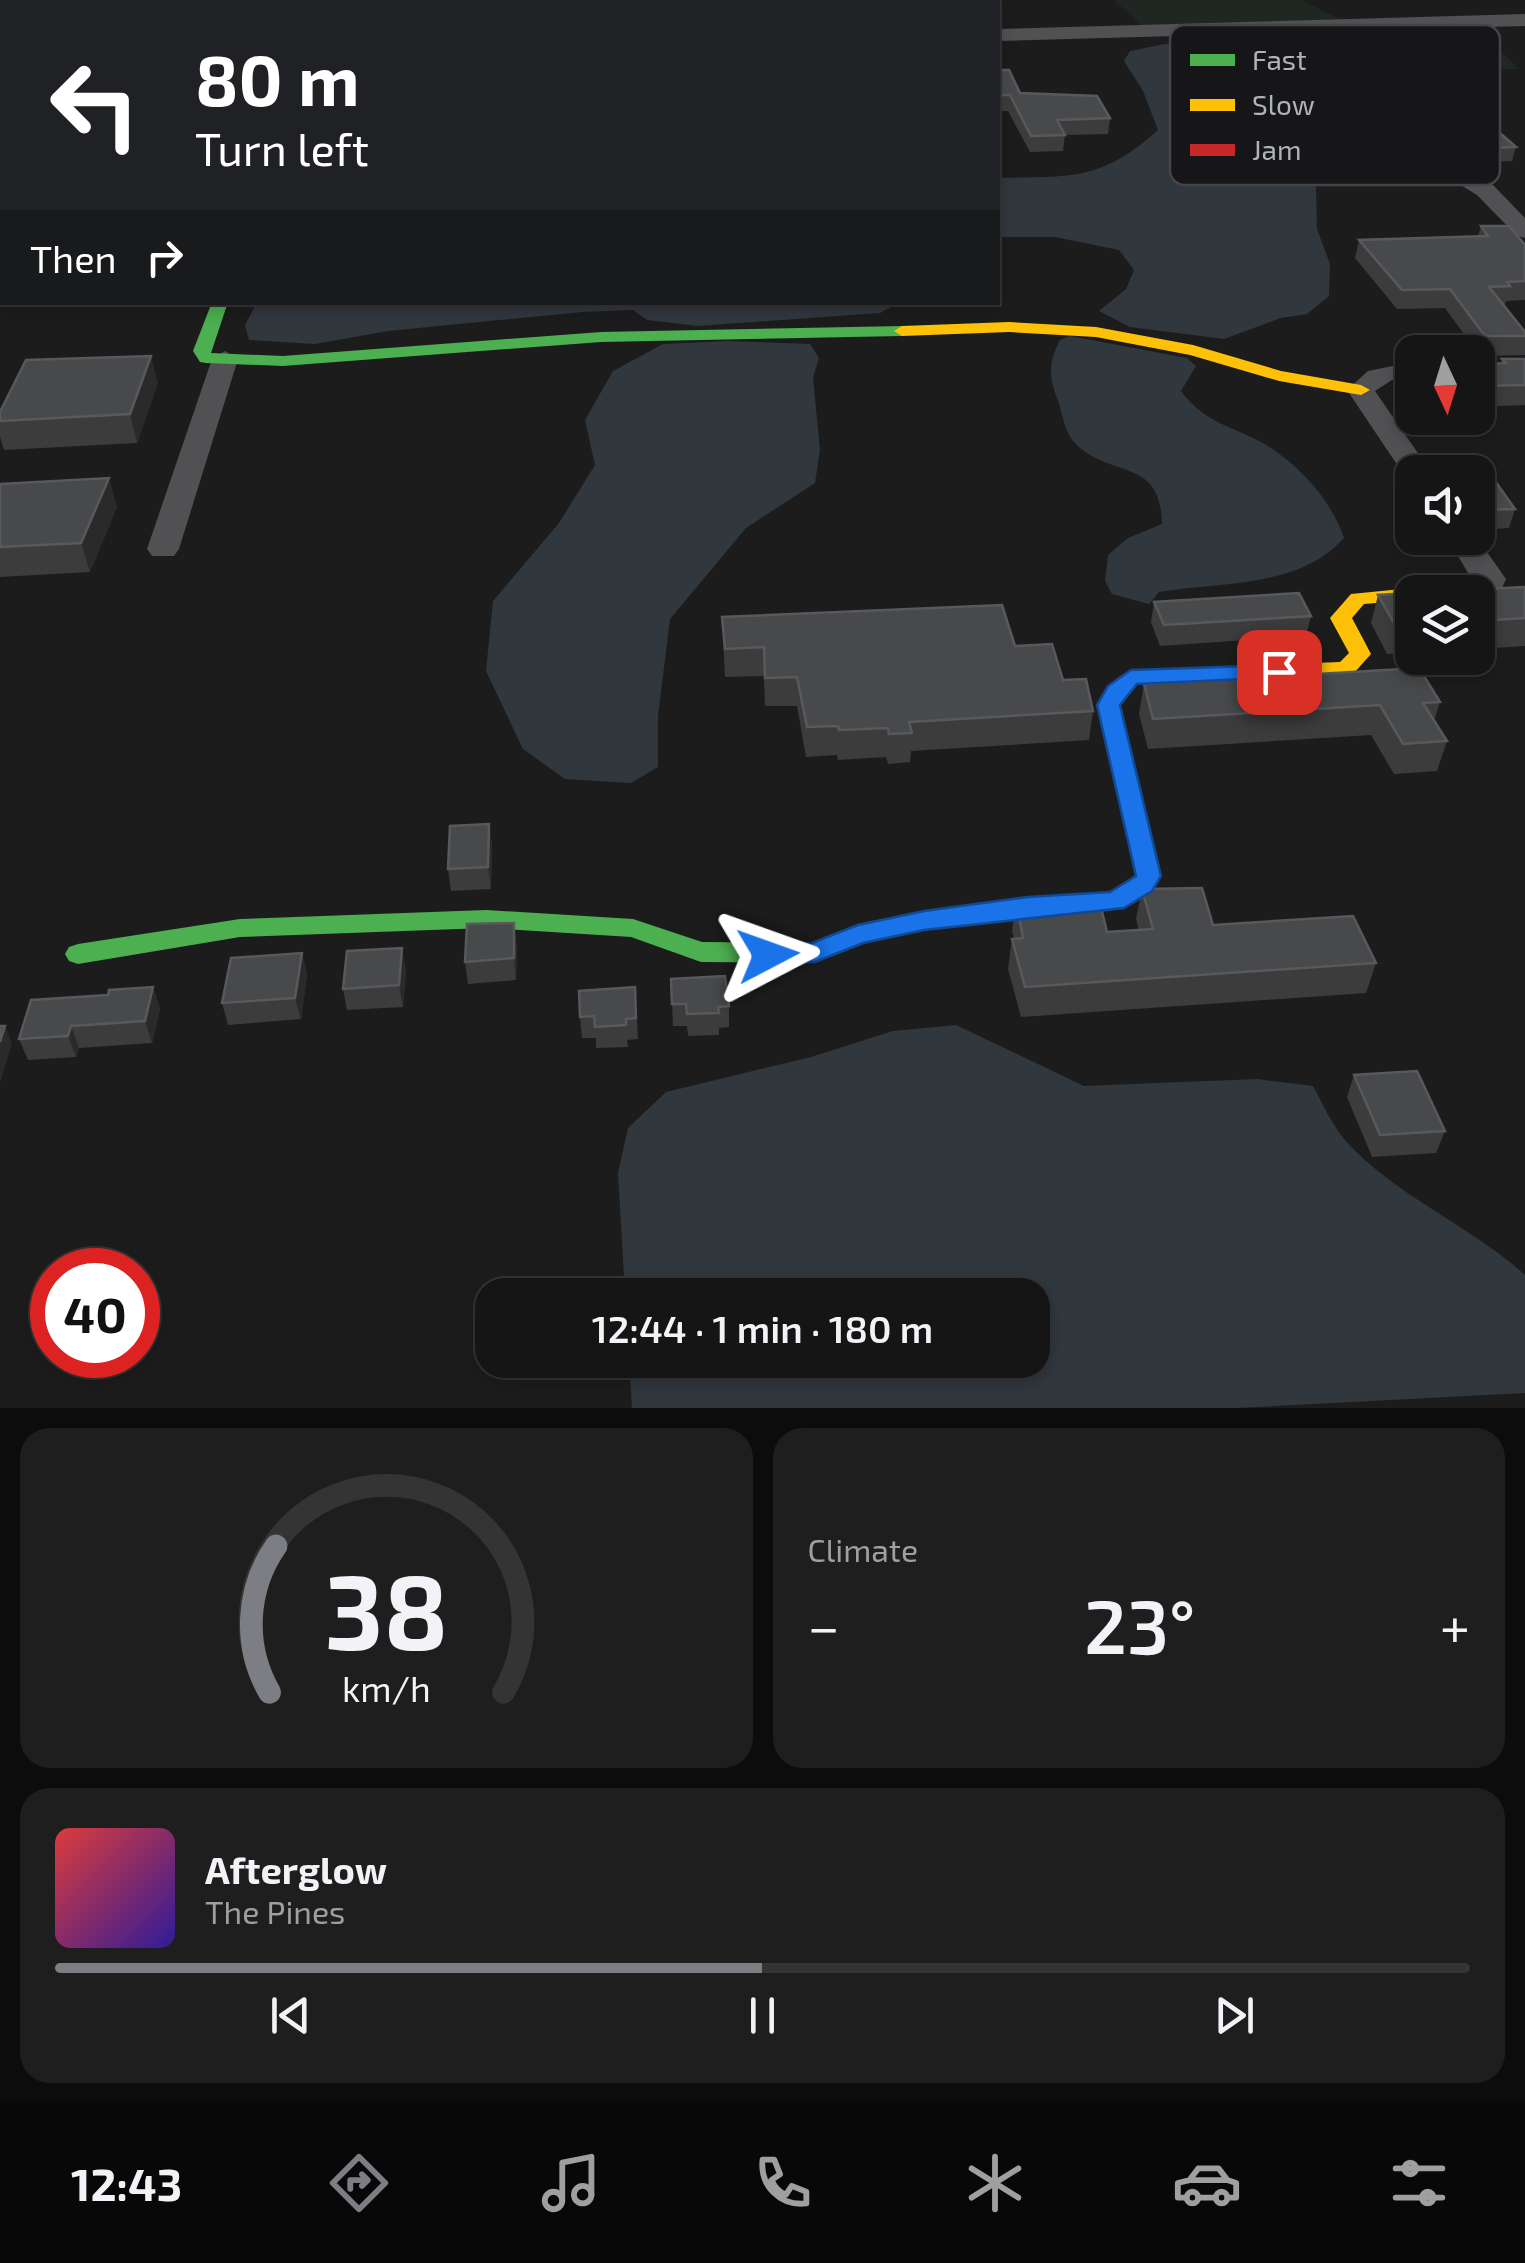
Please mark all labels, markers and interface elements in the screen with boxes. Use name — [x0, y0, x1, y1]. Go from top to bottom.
legend — [1170, 25, 1500, 185]
text: 80 m — [195, 36, 360, 120]
icon: left — [30, 40, 160, 170]
text: Fast — [1252, 42, 1307, 76]
text: Slow — [1252, 87, 1315, 121]
text: Turn left — [195, 121, 369, 175]
text: Jam — [1252, 132, 1301, 166]
icon: right — [137, 230, 192, 285]
text: Then — [30, 235, 117, 281]
north arrow — [1395, 335, 1495, 435]
map controls — [1395, 335, 1495, 675]
button: sound — [1395, 455, 1495, 555]
button: layers — [1395, 575, 1495, 675]
pin — [1237, 630, 1322, 715]
icon: arrive — [1252, 645, 1307, 700]
position arrow — [716, 903, 820, 1007]
speed limit sign: 40 — [30, 1248, 160, 1378]
text: 12:44 · 1 min · 180 m — [592, 1305, 933, 1351]
text: Climate — [808, 1530, 918, 1568]
text: 38 — [324, 1546, 448, 1671]
text: 23° — [1084, 1579, 1195, 1669]
text: − — [808, 1592, 840, 1658]
text: + — [1440, 1592, 1470, 1658]
text: km/h — [342, 1666, 431, 1709]
text: Afterglow — [205, 1846, 387, 1892]
text: The Pines — [205, 1892, 345, 1930]
icon: previous — [263, 1988, 318, 2043]
icon: pause — [735, 1988, 790, 2043]
icon: next — [1207, 1988, 1262, 2043]
icon: directions — [324, 2148, 394, 2218]
icon: music — [536, 2148, 606, 2218]
icon: phone — [748, 2148, 818, 2218]
icon: climate — [960, 2148, 1030, 2218]
icon: car — [1172, 2148, 1242, 2218]
icon: filters — [1384, 2148, 1454, 2218]
text: 12:43 — [71, 2156, 182, 2210]

